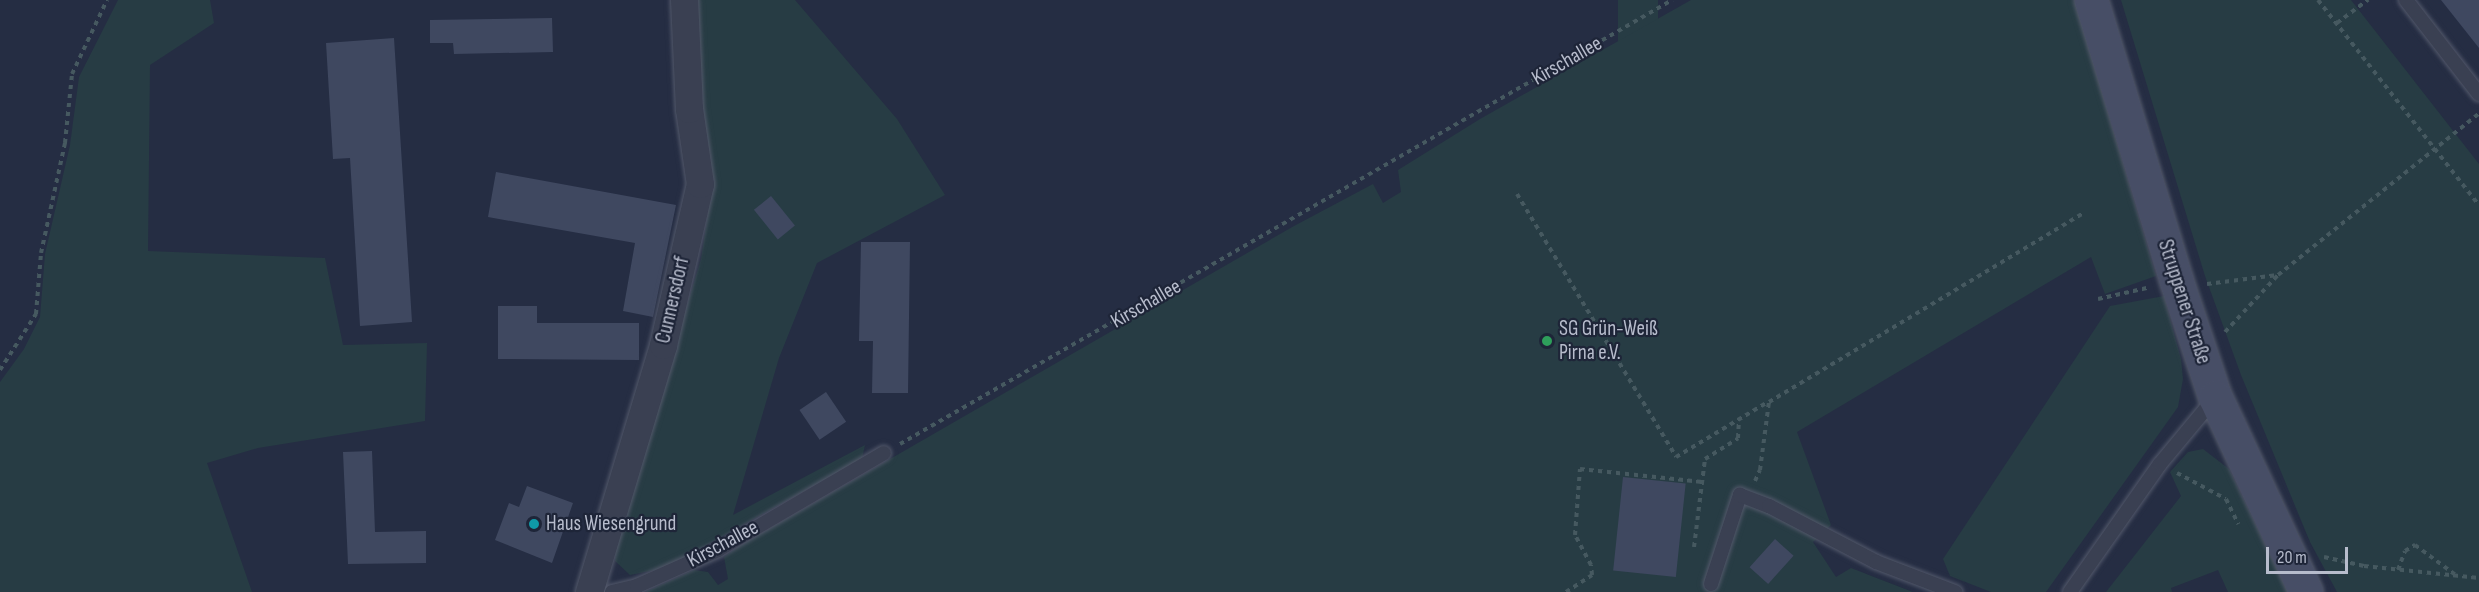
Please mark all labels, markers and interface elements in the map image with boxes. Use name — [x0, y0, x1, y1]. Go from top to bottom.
street label: Kirschallee — [1527, 31, 1607, 91]
street label: Struppener Straße — [2152, 237, 2216, 367]
street label: Cunnersdorf — [651, 254, 695, 346]
street label: Kirschallee — [1106, 274, 1186, 334]
place label: SG Grün-Weiß Pirna e.V. — [1559, 316, 1658, 366]
marker: SG Grün-Weiß Pirna e.V. — [1540, 334, 1554, 348]
place label: Haus Wiesengrund — [546, 511, 676, 537]
street label: Kirschallee — [683, 515, 763, 573]
marker: Haus Wiesengrund — [527, 517, 541, 531]
scale bar — [2269, 535, 2352, 573]
text: 20 m — [2277, 547, 2307, 568]

